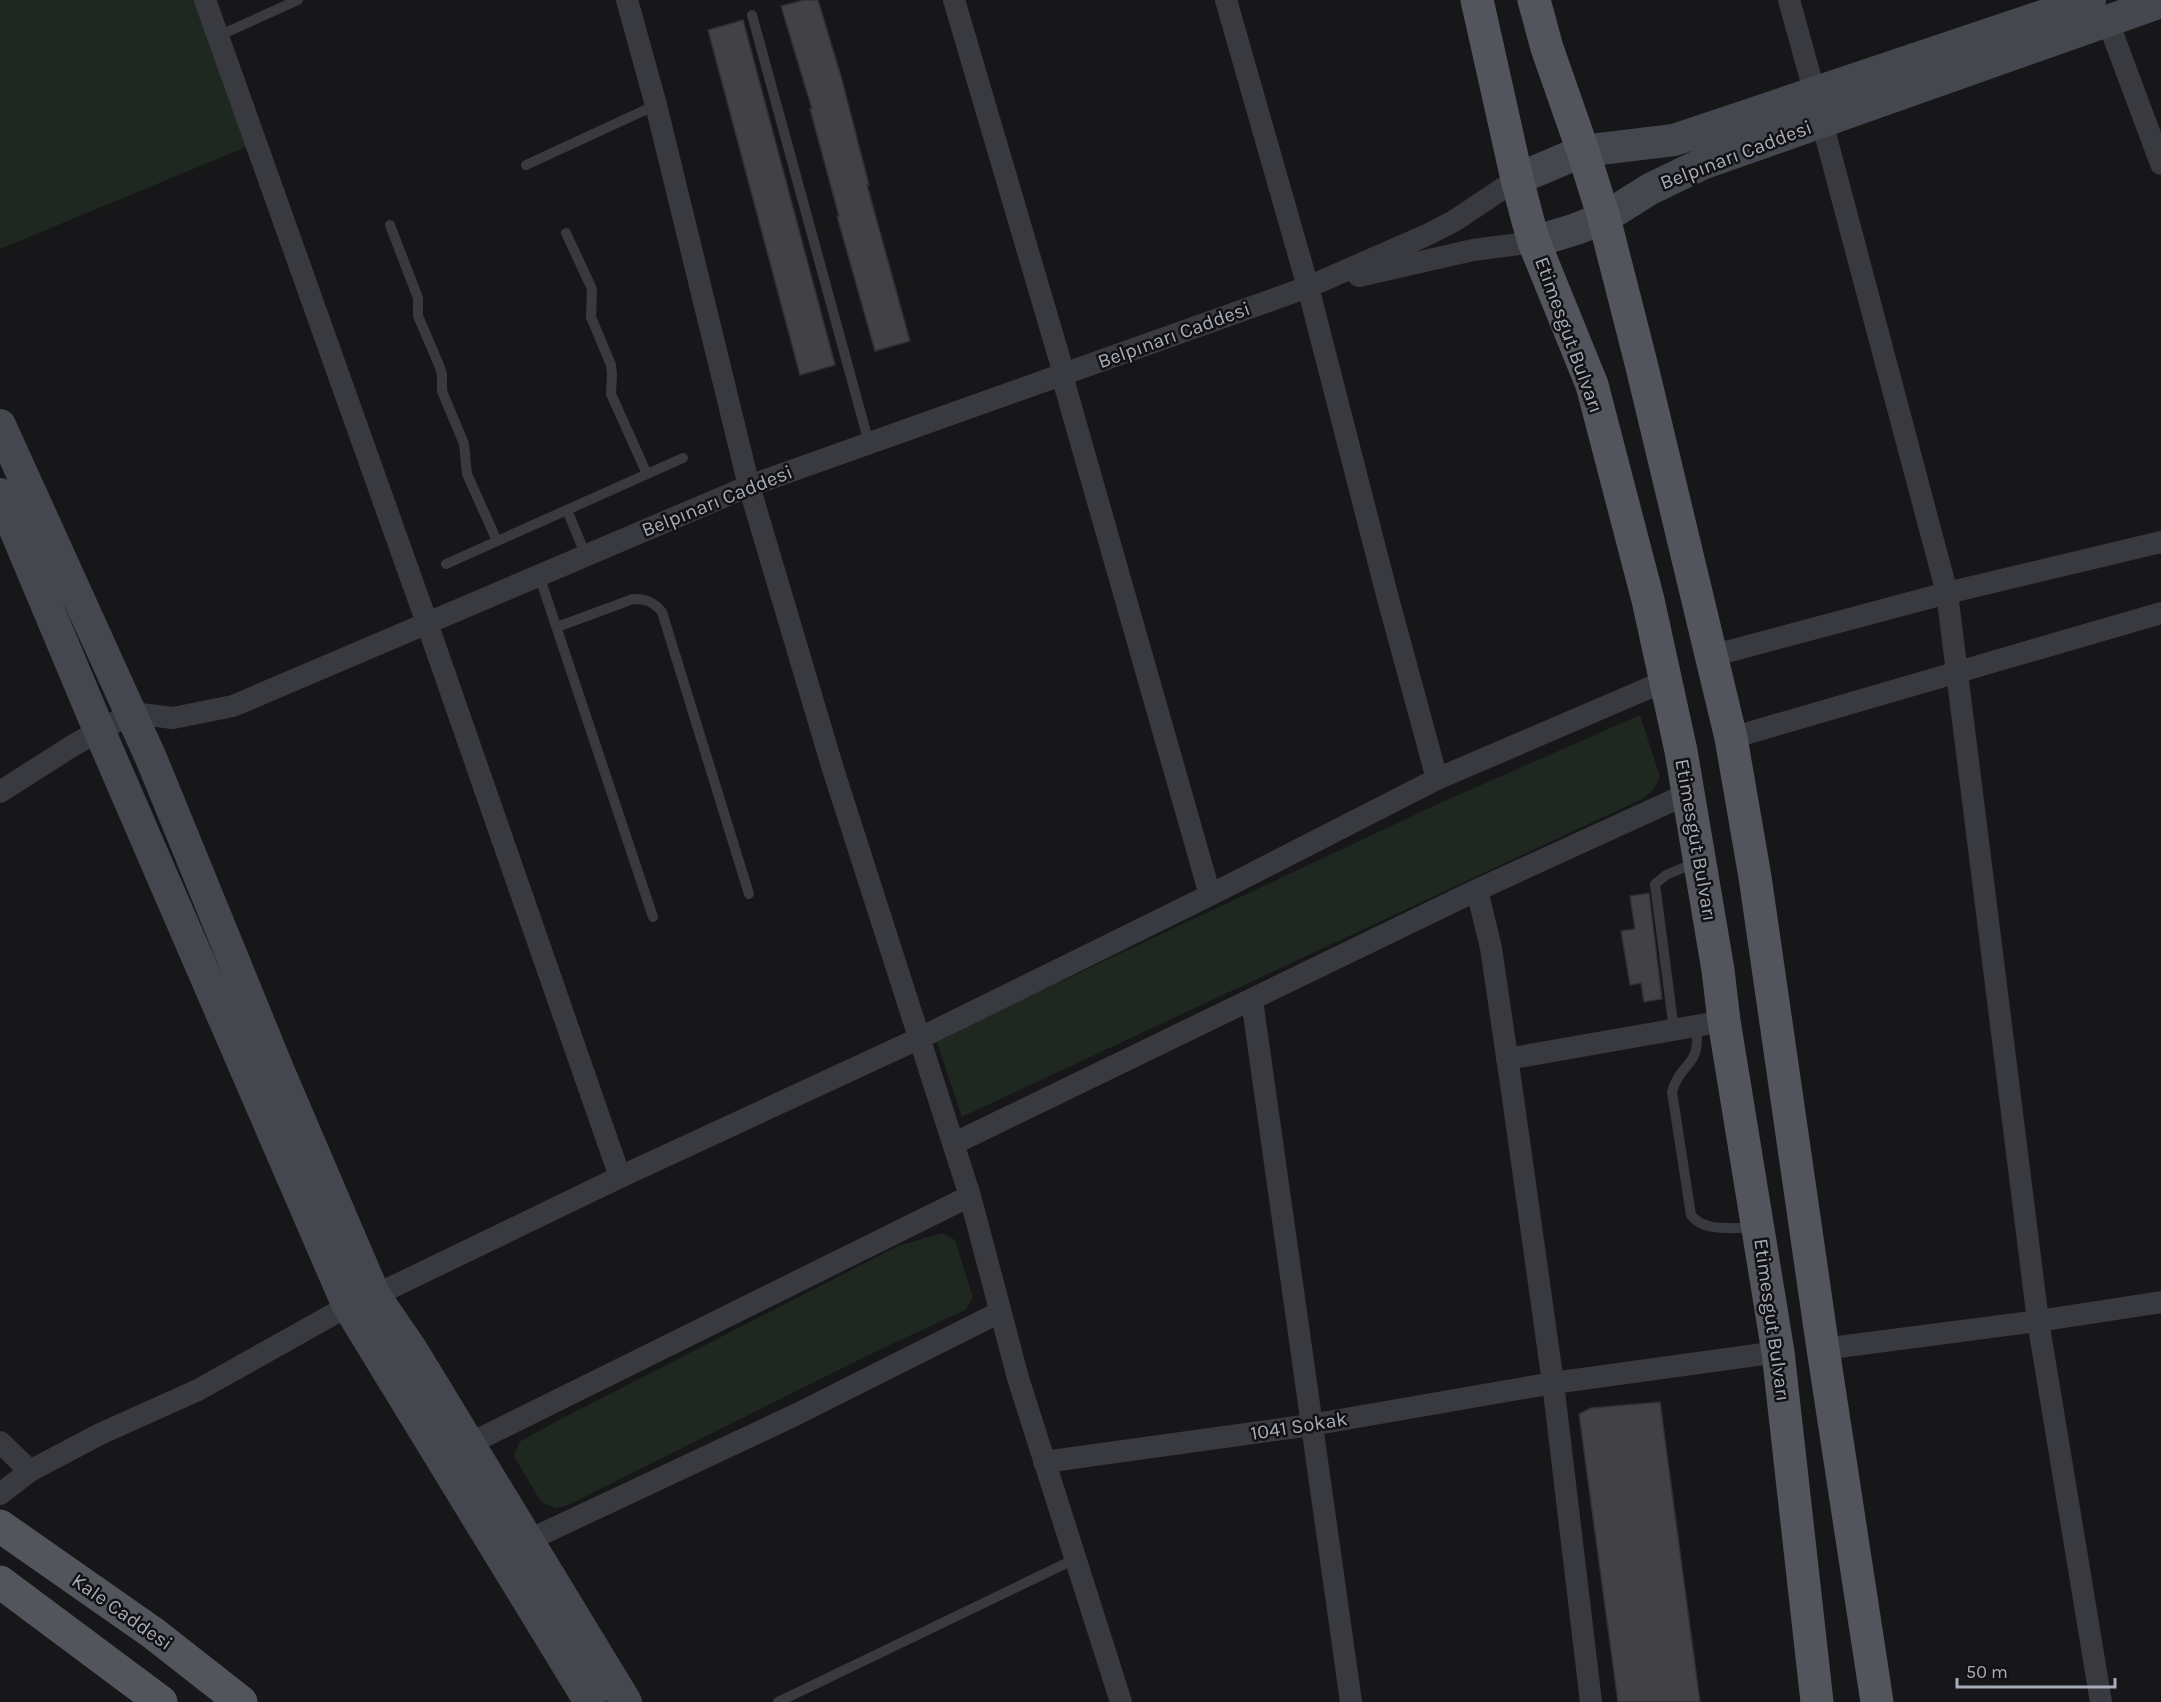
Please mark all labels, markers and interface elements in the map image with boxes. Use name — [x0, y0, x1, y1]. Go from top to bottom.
street label: Belpınarı Caddesi — [1657, 115, 1815, 195]
street label: Etimesgut Bulvarı — [1530, 254, 1608, 416]
street label: Belpınarı Caddesi — [1095, 297, 1253, 373]
street label: Belpınarı Caddesi — [638, 460, 796, 542]
street label: Etimesgut Bulvarı — [1670, 757, 1722, 923]
street label: Etimesgut Bulvarı — [1749, 1237, 1795, 1403]
street label: 1041 Sokak — [1249, 1407, 1349, 1445]
street label: Kale Caddesi — [67, 1569, 177, 1655]
scale bar — [1957, 1651, 2114, 1689]
text: 50 m — [1966, 1661, 2008, 1683]

